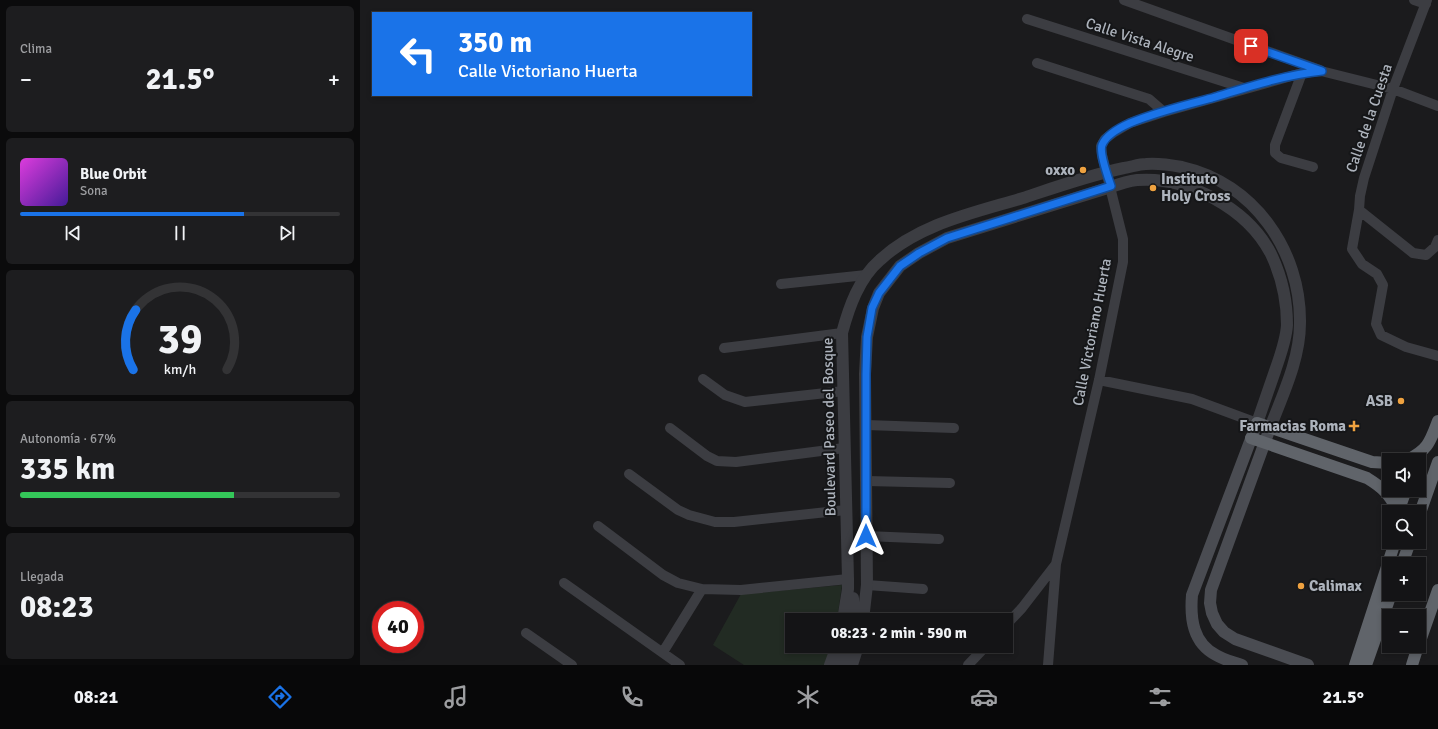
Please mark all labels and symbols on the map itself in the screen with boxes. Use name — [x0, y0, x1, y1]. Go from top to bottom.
street label: Calle Vista Alegre — [1084, 14, 1196, 66]
pin — [1234, 29, 1268, 63]
street label: Calle de la Cuesta — [1342, 61, 1396, 175]
place label: oxxo — [1045, 161, 1075, 179]
marker: oxxo — [1078, 165, 1088, 175]
place label: Instituto Holy Cross — [1161, 170, 1231, 205]
marker: Instituto Holy Cross — [1148, 183, 1158, 193]
street label: Calle Victoriano Huerta — [1069, 257, 1115, 407]
street label: Boulevard Paseo del Bosque — [818, 337, 840, 517]
place label: ASB — [1366, 392, 1393, 410]
marker: ASB — [1396, 396, 1406, 406]
place label: Farmacias Roma — [1239, 417, 1346, 435]
marker: Farmacias Roma — [1349, 421, 1359, 431]
position arrow — [845, 515, 887, 557]
place label: Calimax — [1309, 577, 1363, 595]
marker: Calimax — [1296, 581, 1306, 591]
speed limit sign: 40 — [372, 601, 424, 653]

